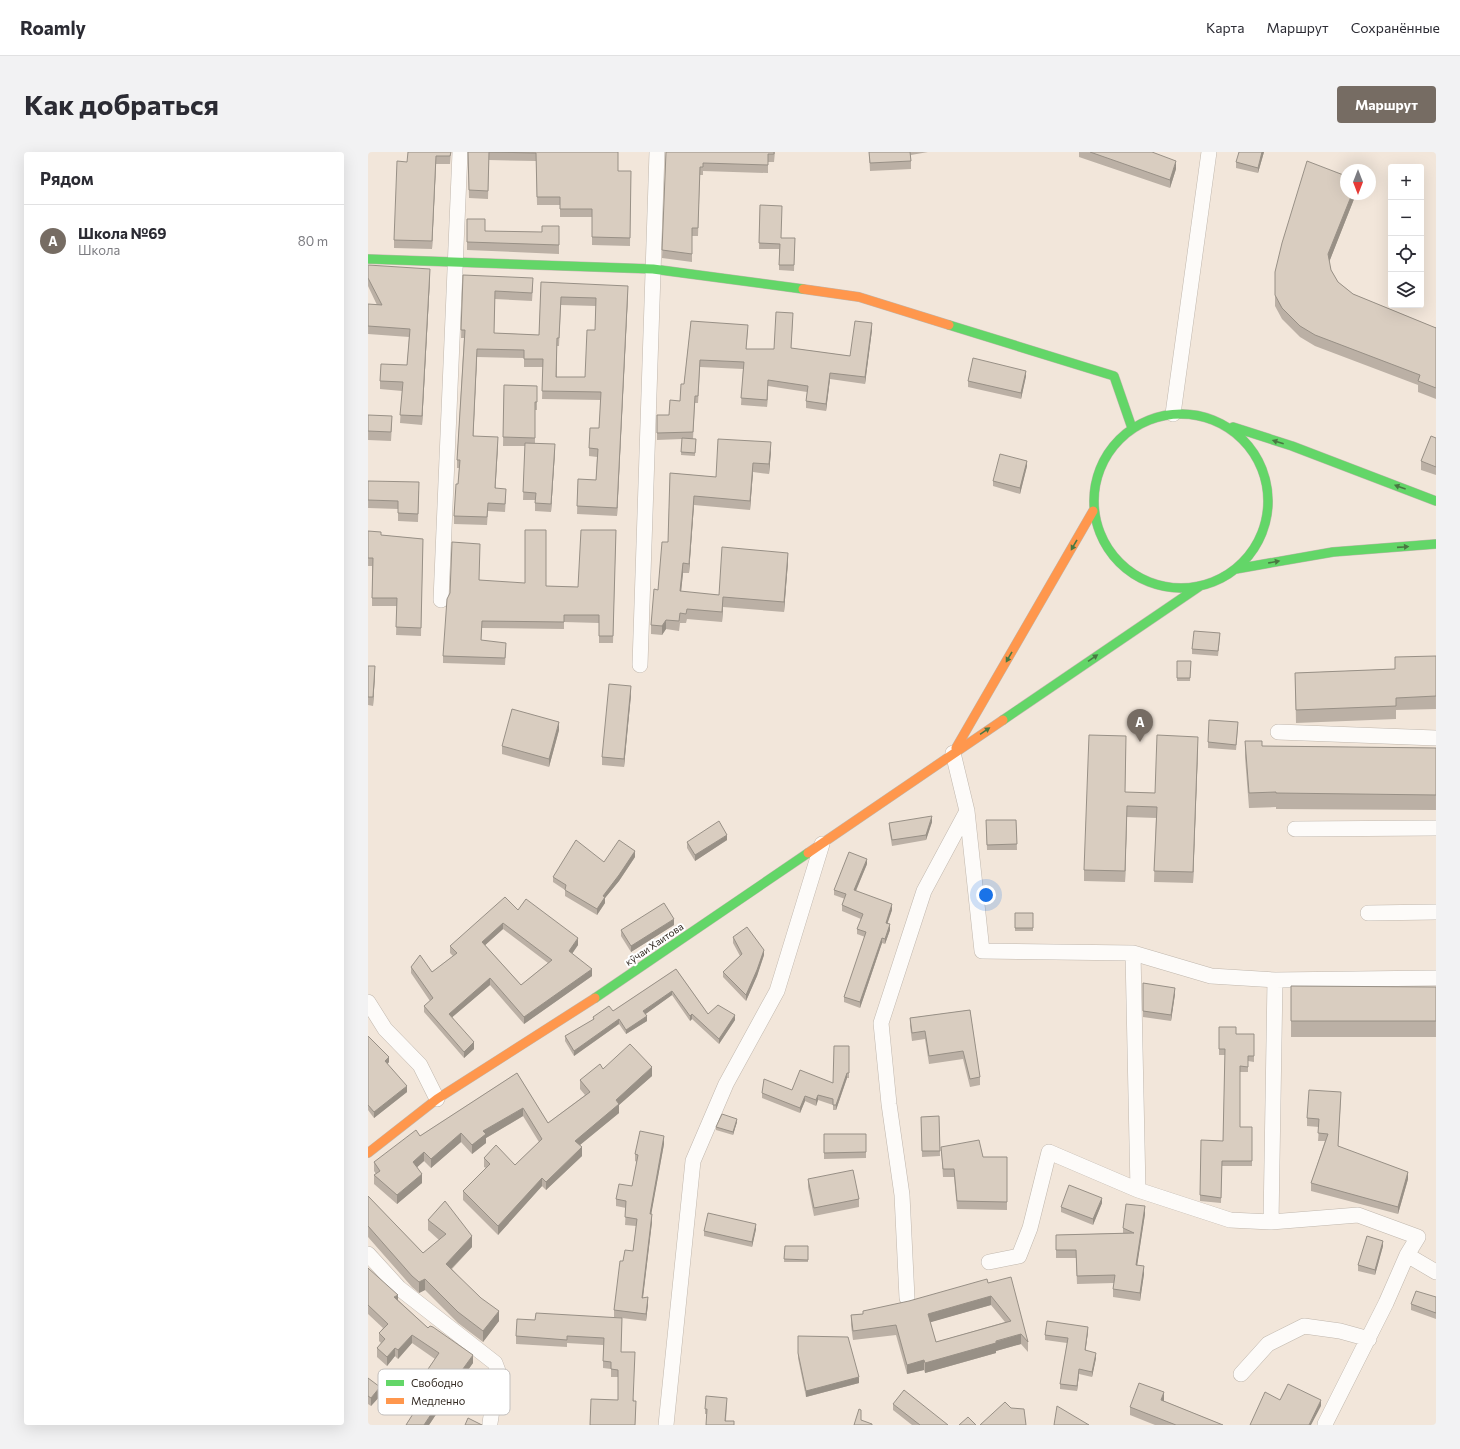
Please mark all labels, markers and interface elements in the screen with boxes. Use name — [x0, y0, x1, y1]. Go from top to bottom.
text: Roamly — [20, 16, 86, 39]
text: Карта — [1206, 19, 1244, 36]
text: Маршрут — [1266, 19, 1329, 36]
text: Сохранённые — [1351, 19, 1440, 36]
button: Маршрут — [1337, 86, 1436, 123]
text: Как добраться — [24, 87, 219, 121]
north arrow — [1340, 164, 1376, 200]
map controls — [1388, 164, 1424, 308]
button: + — [1388, 164, 1424, 200]
text: Рядом — [40, 168, 94, 189]
button: − — [1388, 200, 1424, 236]
text: Школа №69 — [78, 224, 167, 242]
text: A — [48, 233, 58, 249]
text: 80 m — [298, 233, 328, 249]
button: locate — [1388, 236, 1424, 272]
text: Школа — [78, 242, 120, 258]
button: layers — [1388, 272, 1424, 308]
one-way arrow — [1272, 439, 1284, 445]
one-way arrow — [1394, 483, 1406, 489]
one-way arrow — [1070, 539, 1077, 551]
one-way arrow — [1397, 543, 1409, 550]
one-way arrow — [1268, 559, 1280, 565]
one-way arrow — [1005, 651, 1012, 663]
one-way arrow — [1088, 654, 1098, 662]
pin: A — [1127, 709, 1153, 742]
one-way arrow — [980, 727, 991, 735]
your location — [976, 885, 996, 905]
street label: кӯчаи Хаитова — [623, 920, 685, 968]
legend — [378, 1369, 510, 1415]
text: Свободно — [411, 1376, 464, 1389]
text: Медленно — [411, 1394, 466, 1407]

